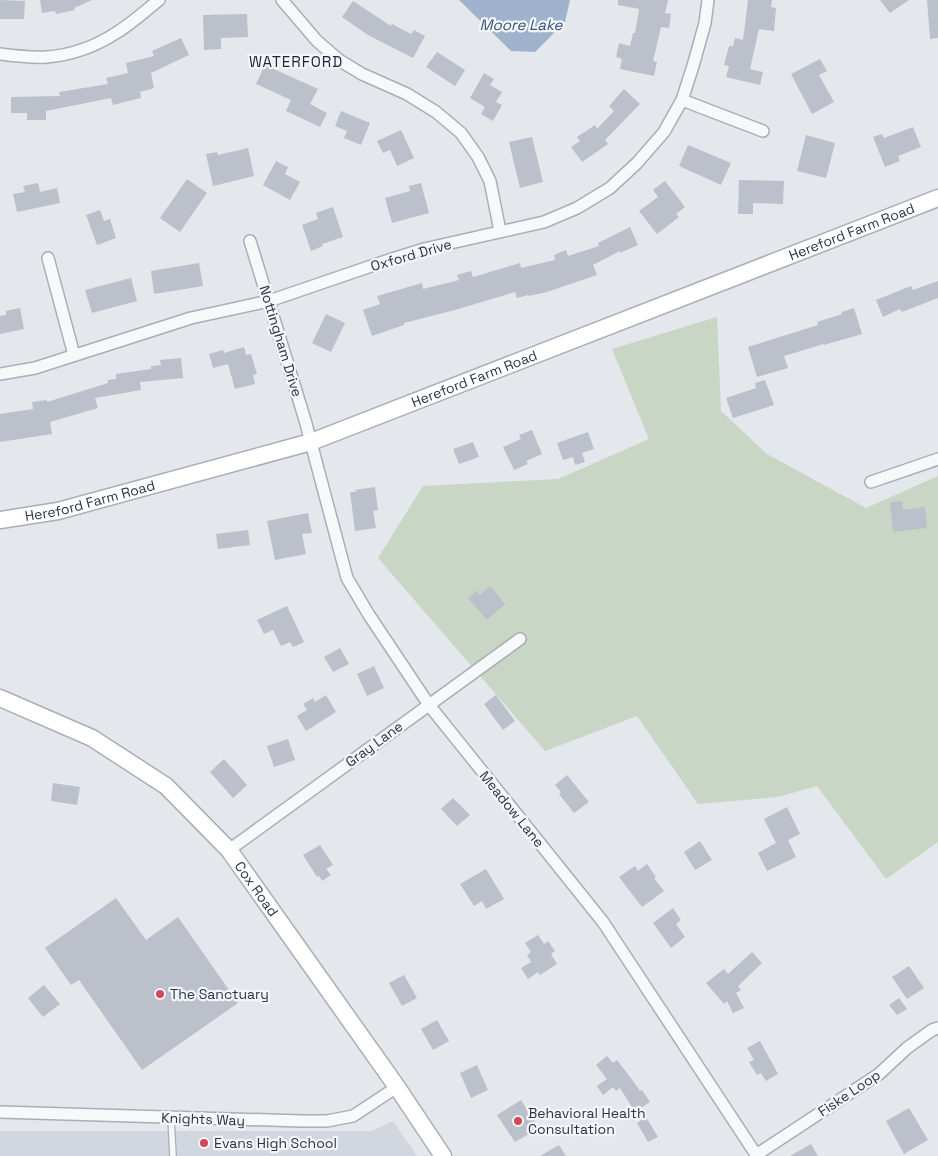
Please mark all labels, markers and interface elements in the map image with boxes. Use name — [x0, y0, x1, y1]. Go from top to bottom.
water label: Moore Lake — [479, 15, 564, 34]
district label: WATERFORD — [249, 52, 343, 71]
street label: Hereford Farm Road — [786, 199, 917, 264]
street label: Oxford Drive — [368, 235, 454, 275]
street label: Nottingham Drive — [255, 283, 307, 399]
street label: Hereford Farm Road — [409, 346, 540, 411]
street label: Hereford Farm Road — [24, 476, 157, 525]
street label: Gray Lane — [342, 717, 406, 771]
street label: Meadow Lane — [476, 767, 548, 851]
street label: Cox Road — [231, 858, 282, 920]
place label: The Sanctuary — [170, 985, 269, 1003]
marker: The Sanctuary — [154, 988, 166, 1000]
street label: Fiske Loop — [814, 1066, 884, 1120]
place label: Behavioral Health Consultation — [528, 1104, 646, 1138]
street label: Knights Way — [161, 1109, 245, 1129]
marker: Behavioral Health Consultation — [512, 1115, 524, 1127]
place label: Evans High School — [214, 1134, 337, 1152]
marker: Evans High School — [198, 1137, 210, 1149]

